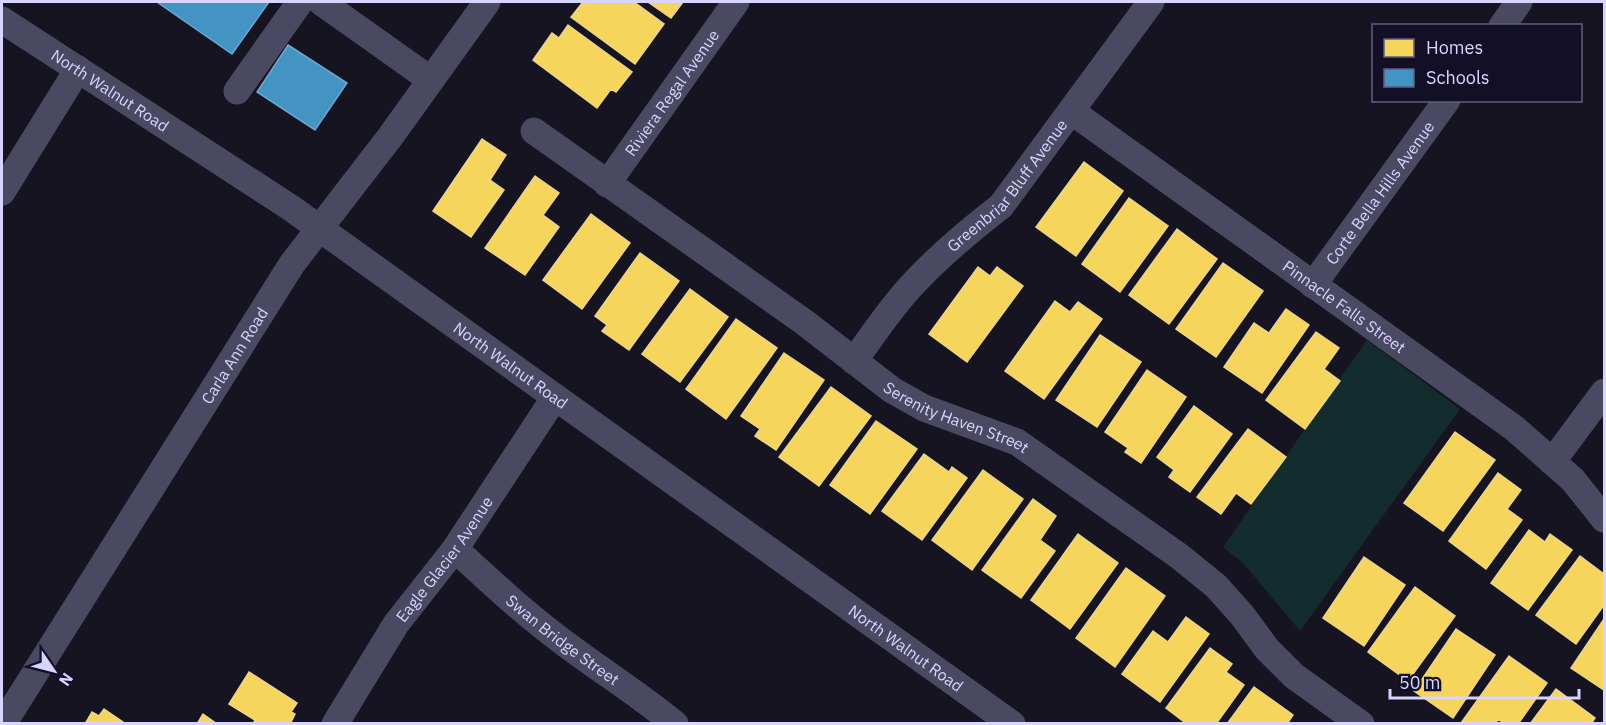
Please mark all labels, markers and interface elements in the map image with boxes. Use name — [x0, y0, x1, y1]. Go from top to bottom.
legend — [1372, 24, 1582, 102]
street label: Riviera Regal Avenue — [620, 25, 724, 160]
text: Homes — [1426, 36, 1483, 59]
street label: North Walnut Road — [48, 45, 173, 136]
text: Schools — [1426, 66, 1490, 89]
street label: Greenbriar Bluff Avenue — [943, 115, 1072, 256]
street label: Corte Bella Hills Avenue — [1321, 117, 1439, 268]
street label: Pinnacle Falls Street — [1279, 256, 1410, 357]
street label: Carla Ann Road — [197, 304, 272, 408]
street label: North Walnut Road — [450, 318, 572, 413]
street label: Serenity Haven Street — [879, 377, 1033, 457]
street label: Eagle Glacier Avenue — [391, 492, 497, 626]
street label: Swan Bridge Street — [502, 590, 623, 689]
street label: North Walnut Road — [845, 600, 967, 696]
north arrow — [24, 641, 84, 701]
scale bar — [1390, 662, 1579, 700]
text: N — [55, 669, 78, 690]
text: 50 m — [1399, 671, 1441, 694]

